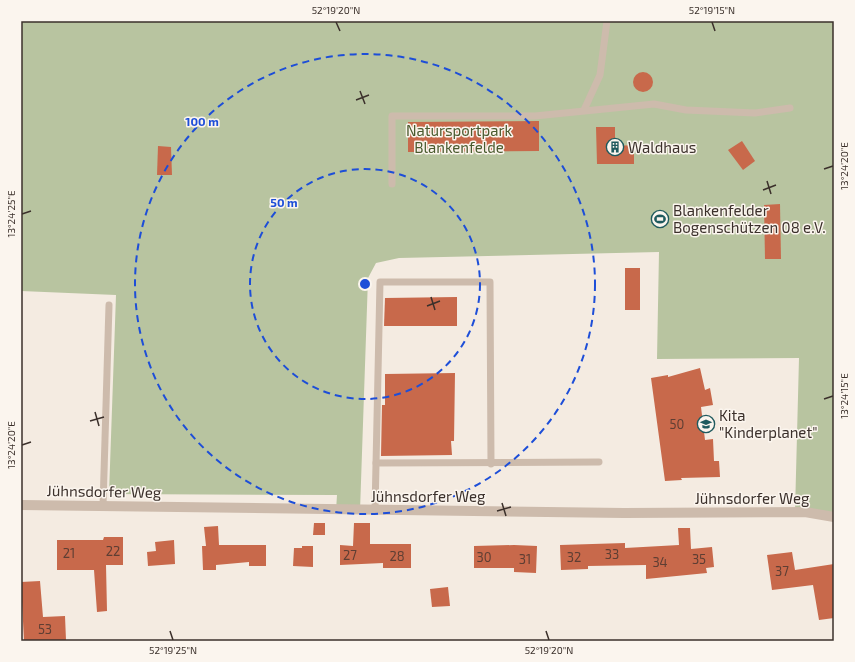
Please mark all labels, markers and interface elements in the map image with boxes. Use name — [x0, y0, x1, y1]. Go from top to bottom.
text: 52°19'20"N — [312, 4, 360, 16]
text: 52°19'15"N — [689, 4, 735, 16]
text: 100 m — [185, 114, 219, 128]
park label: Natursportpark Blankenfelde — [406, 121, 512, 156]
building icon: Waldhaus — [605, 137, 625, 157]
place label: Waldhaus — [628, 138, 696, 156]
text: 13°24'20"E — [838, 142, 850, 190]
text: 13°24'25"E — [5, 190, 17, 238]
text: 50 m — [270, 195, 298, 209]
place label: Blankenfelder Bogenschützen 08 e.V. — [673, 201, 826, 236]
sports icon: Blankenfelder Bogenschützen 08 e.V. — [650, 209, 670, 229]
centre of rings — [358, 277, 372, 291]
text: 13°24'15"E — [838, 373, 850, 419]
place label: Kita "Kinderplanet" — [719, 406, 817, 441]
school or university icon: Kita "Kinderplanet" — [696, 414, 716, 434]
house number: 50 — [670, 416, 684, 432]
text: 13°24'20"E — [5, 421, 17, 469]
street label: Jühnsdorfer Weg — [47, 481, 162, 501]
street label: Jühnsdorfer Weg — [371, 487, 486, 505]
street label: Jühnsdorfer Weg — [695, 489, 810, 507]
house number: 22 — [106, 543, 120, 559]
house number: 21 — [63, 545, 75, 561]
house number: 33 — [605, 546, 619, 562]
house number: 27 — [343, 547, 357, 563]
house number: 28 — [389, 548, 405, 564]
house number: 30 — [476, 549, 492, 565]
house number: 32 — [567, 549, 581, 565]
house number: 31 — [519, 551, 531, 567]
house number: 35 — [692, 551, 706, 567]
house number: 34 — [652, 554, 668, 570]
house number: 37 — [775, 563, 789, 579]
house number: 53 — [38, 621, 52, 637]
text: 52°19'25"N — [149, 644, 197, 656]
text: 52°19'20"N — [525, 644, 573, 656]

